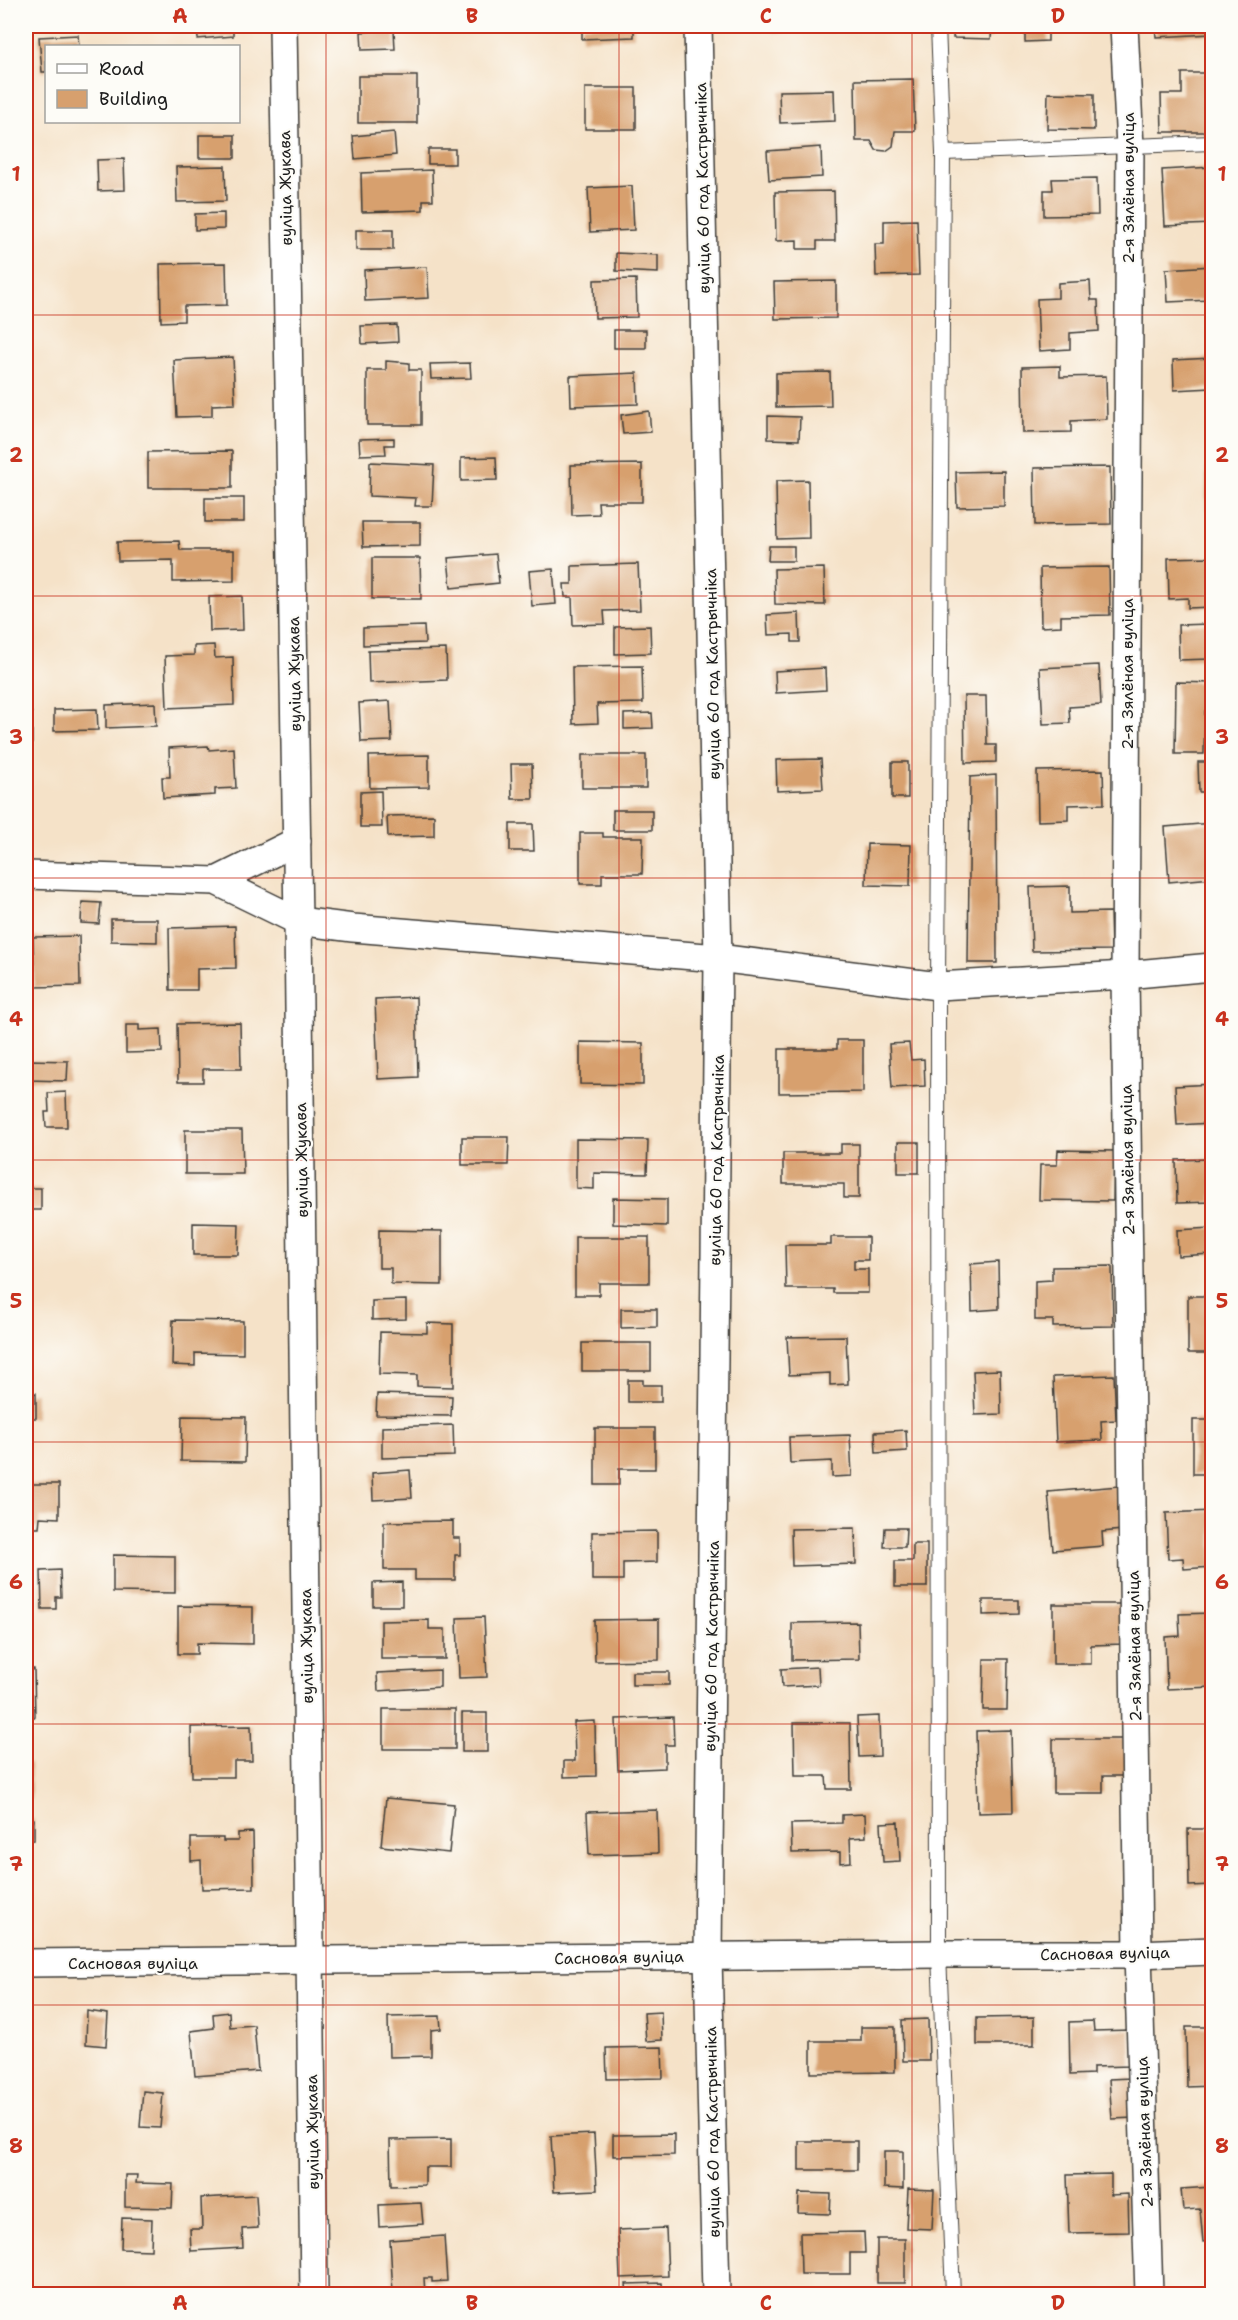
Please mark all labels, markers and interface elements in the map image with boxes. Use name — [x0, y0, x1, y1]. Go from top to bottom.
text: A — [172, 3, 188, 29]
text: B — [466, 3, 478, 29]
text: C — [760, 3, 772, 29]
text: D — [1051, 3, 1065, 29]
legend — [45, 45, 240, 123]
text: Road — [99, 57, 144, 81]
street label: вуліца 60 год Кастрычніка — [690, 82, 715, 294]
text: Building — [99, 87, 168, 111]
street label: 2-я Зялёная вуліца — [1118, 112, 1139, 264]
street label: вуліца Жукава — [274, 130, 297, 246]
text: 1 — [11, 161, 21, 187]
text: 1 — [1217, 161, 1227, 187]
text: 2 — [9, 442, 23, 468]
text: 2 — [1215, 442, 1229, 468]
street label: вуліца 60 год Кастрычніка — [700, 568, 725, 780]
street label: 2-я Зялёная вуліца — [1117, 598, 1138, 750]
street label: вуліца Жукава — [283, 616, 306, 732]
text: 3 — [9, 724, 23, 750]
text: 3 — [1215, 724, 1229, 750]
text: 4 — [9, 1006, 23, 1032]
text: 4 — [1215, 1006, 1229, 1032]
street label: вуліца 60 год Кастрычніка — [704, 1054, 729, 1266]
street label: 2-я Зялёная вуліца — [1116, 1084, 1139, 1236]
street label: вуліца Жукава — [290, 1102, 313, 1218]
text: 5 — [10, 1288, 22, 1314]
text: 5 — [1216, 1288, 1228, 1314]
street label: вуліца 60 год Кастрычніка — [699, 1540, 724, 1752]
text: 6 — [9, 1569, 23, 1595]
text: 6 — [1215, 1569, 1229, 1595]
street label: 2-я Зялёная вуліца — [1123, 1570, 1146, 1722]
street label: вуліца Жукава — [295, 1588, 318, 1704]
text: 7 — [9, 1851, 23, 1877]
text: 7 — [1215, 1851, 1229, 1877]
street label: Сасновая вуліца — [1040, 1942, 1170, 1965]
street label: Сасновая вуліца — [554, 1946, 684, 1969]
street label: Сасновая вуліца — [68, 1953, 198, 1974]
street label: вуліца 60 год Кастрычніка — [700, 2026, 725, 2238]
street label: 2-я Зялёная вуліца — [1131, 2056, 1158, 2208]
street label: вуліца Жукава — [301, 2074, 324, 2190]
text: 8 — [9, 2133, 23, 2159]
text: 8 — [1215, 2133, 1229, 2159]
text: A — [172, 2290, 188, 2316]
text: B — [466, 2290, 478, 2316]
text: C — [760, 2290, 772, 2316]
text: D — [1051, 2290, 1065, 2316]

